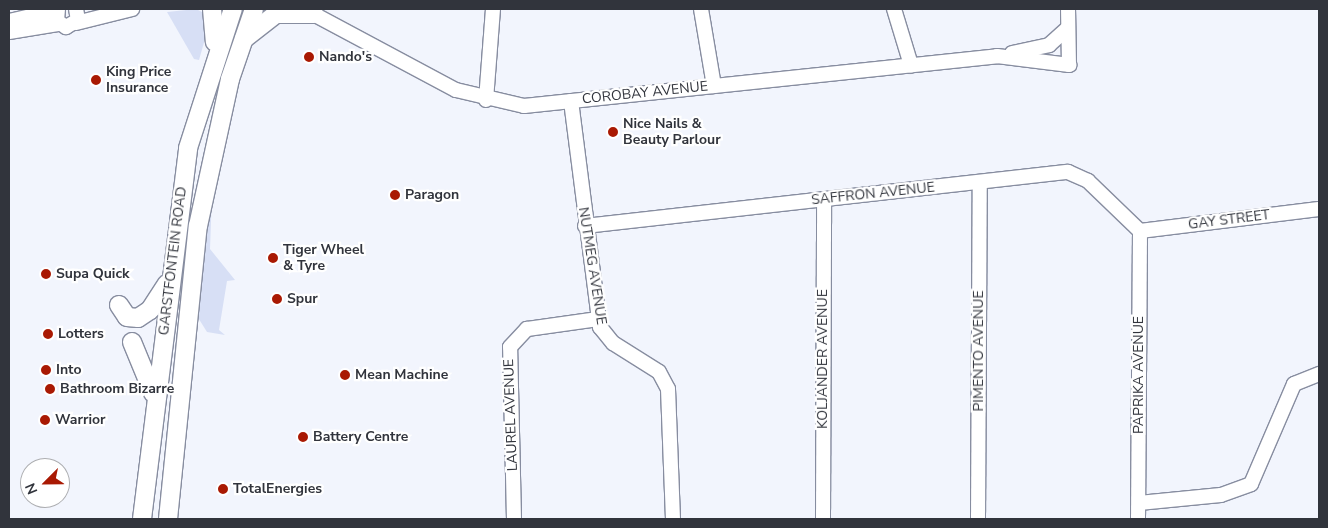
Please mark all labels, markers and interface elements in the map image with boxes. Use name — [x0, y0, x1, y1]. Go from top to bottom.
place label: Nando's — [319, 49, 372, 65]
marker: Nando's — [303, 51, 315, 63]
place label: King Price Insurance — [106, 64, 171, 96]
marker: King Price Insurance — [90, 74, 102, 86]
street label: COROBAY AVENUE — [581, 78, 709, 108]
place label: Nice Nails & Beauty Parlour — [623, 116, 721, 148]
marker: Nice Nails & Beauty Parlour — [607, 126, 619, 138]
street label: SAFFRON AVENUE — [810, 179, 936, 209]
street label: GARSTFONTEIN ROAD — [156, 186, 190, 336]
place label: Paragon — [405, 187, 459, 203]
marker: Paragon — [389, 189, 401, 201]
street label: NUTMEG AVENUE — [574, 206, 610, 326]
street label: GAY STREET — [1187, 207, 1271, 233]
place label: Tiger Wheel & Tyre — [283, 242, 364, 274]
marker: Tiger Wheel & Tyre — [267, 252, 279, 264]
place label: Supa Quick — [56, 266, 130, 282]
marker: Supa Quick — [40, 268, 52, 280]
street label: KOLJANDER AVENUE — [815, 289, 831, 429]
street label: PIMENTO AVENUE — [971, 290, 987, 412]
place label: Spur — [287, 291, 318, 307]
marker: Spur — [271, 293, 283, 305]
street label: PAPRIKA AVENUE — [1131, 316, 1147, 434]
place label: Lotters — [58, 326, 104, 342]
marker: Lotters — [42, 328, 54, 340]
street label: LAUREL AVENUE — [501, 359, 521, 471]
place label: Into — [56, 362, 81, 378]
marker: Into — [40, 364, 52, 376]
place label: Mean Machine — [355, 367, 448, 383]
marker: Mean Machine — [339, 369, 351, 381]
place label: Bathroom Bizarre — [60, 381, 174, 397]
marker: Bathroom Bizarre — [44, 383, 56, 395]
place label: Warrior — [55, 412, 105, 428]
marker: Warrior — [39, 414, 51, 426]
place label: Battery Centre — [313, 429, 408, 445]
marker: Battery Centre — [297, 431, 309, 443]
north arrow — [20, 458, 70, 508]
text: N — [21, 480, 42, 497]
place label: TotalEnergies — [233, 481, 322, 497]
marker: TotalEnergies — [217, 483, 229, 495]

